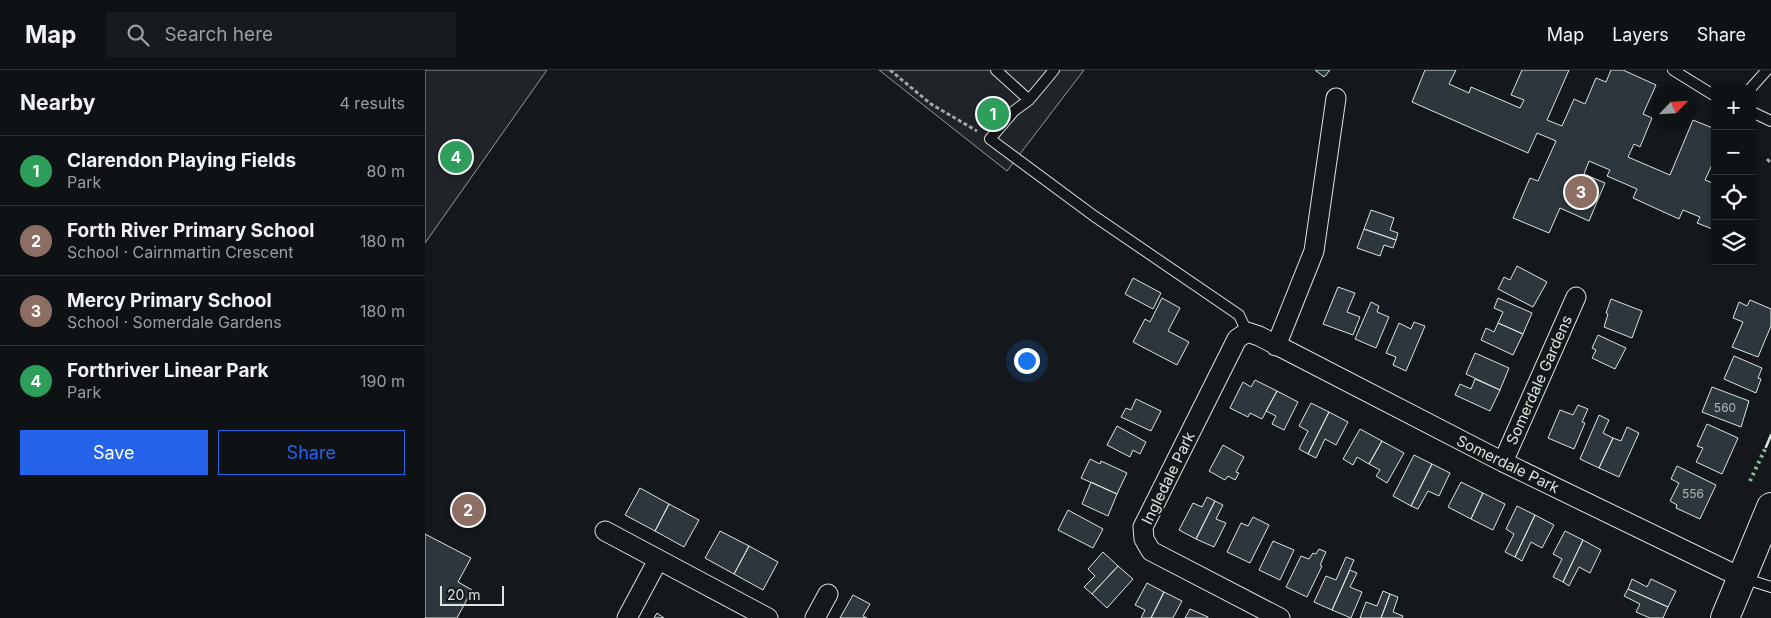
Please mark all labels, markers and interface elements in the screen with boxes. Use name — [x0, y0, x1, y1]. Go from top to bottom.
search box — [106, 12, 456, 57]
text: Map — [25, 20, 76, 49]
icon: search — [124, 21, 152, 49]
text: Search here — [164, 23, 273, 46]
text: Map — [1547, 24, 1584, 45]
text: Layers — [1612, 24, 1669, 45]
text: Share — [1697, 24, 1746, 45]
north arrow — [1651, 85, 1696, 130]
map controls — [1711, 85, 1756, 265]
button: + — [1711, 85, 1756, 130]
text: Nearby — [20, 90, 95, 115]
text: 4 results — [340, 93, 405, 113]
pin: 1 — [977, 95, 1009, 133]
button: − — [1711, 130, 1756, 175]
pin: 4 — [440, 138, 472, 176]
text: Clarendon Playing Fields — [67, 149, 296, 172]
text: 1 — [33, 161, 39, 181]
text: 80 m — [366, 161, 405, 181]
text: Park — [67, 172, 101, 192]
pin: 3 — [1565, 173, 1597, 211]
button: locate — [1711, 175, 1756, 220]
text: Forth River Primary School — [67, 219, 315, 242]
button: layers — [1711, 220, 1756, 265]
text: 2 — [31, 231, 41, 251]
text: 180 m — [360, 231, 405, 251]
text: School · Cairnmartin Crescent — [67, 242, 294, 262]
text: Mercy Primary School — [67, 289, 272, 312]
text: 3 — [31, 301, 41, 321]
text: 180 m — [360, 301, 405, 321]
text: School · Somerdale Gardens — [67, 312, 282, 332]
street label: Somerdale Gardens — [1502, 312, 1576, 448]
your location — [1014, 348, 1040, 374]
text: Forthriver Linear Park — [67, 359, 268, 382]
text: 4 — [31, 371, 41, 391]
text: 190 m — [360, 371, 405, 391]
text: Park — [67, 382, 101, 402]
house number: 560 — [1714, 400, 1736, 415]
street label: Ingledale Park — [1137, 428, 1199, 527]
button: Save — [20, 430, 208, 475]
button: Share — [218, 430, 405, 475]
street label: Somerdale Park — [1453, 431, 1563, 497]
house number: 556 — [1682, 486, 1704, 501]
pin: 2 — [452, 491, 484, 529]
scale bar — [440, 583, 504, 606]
text: 20 m — [447, 586, 481, 603]

